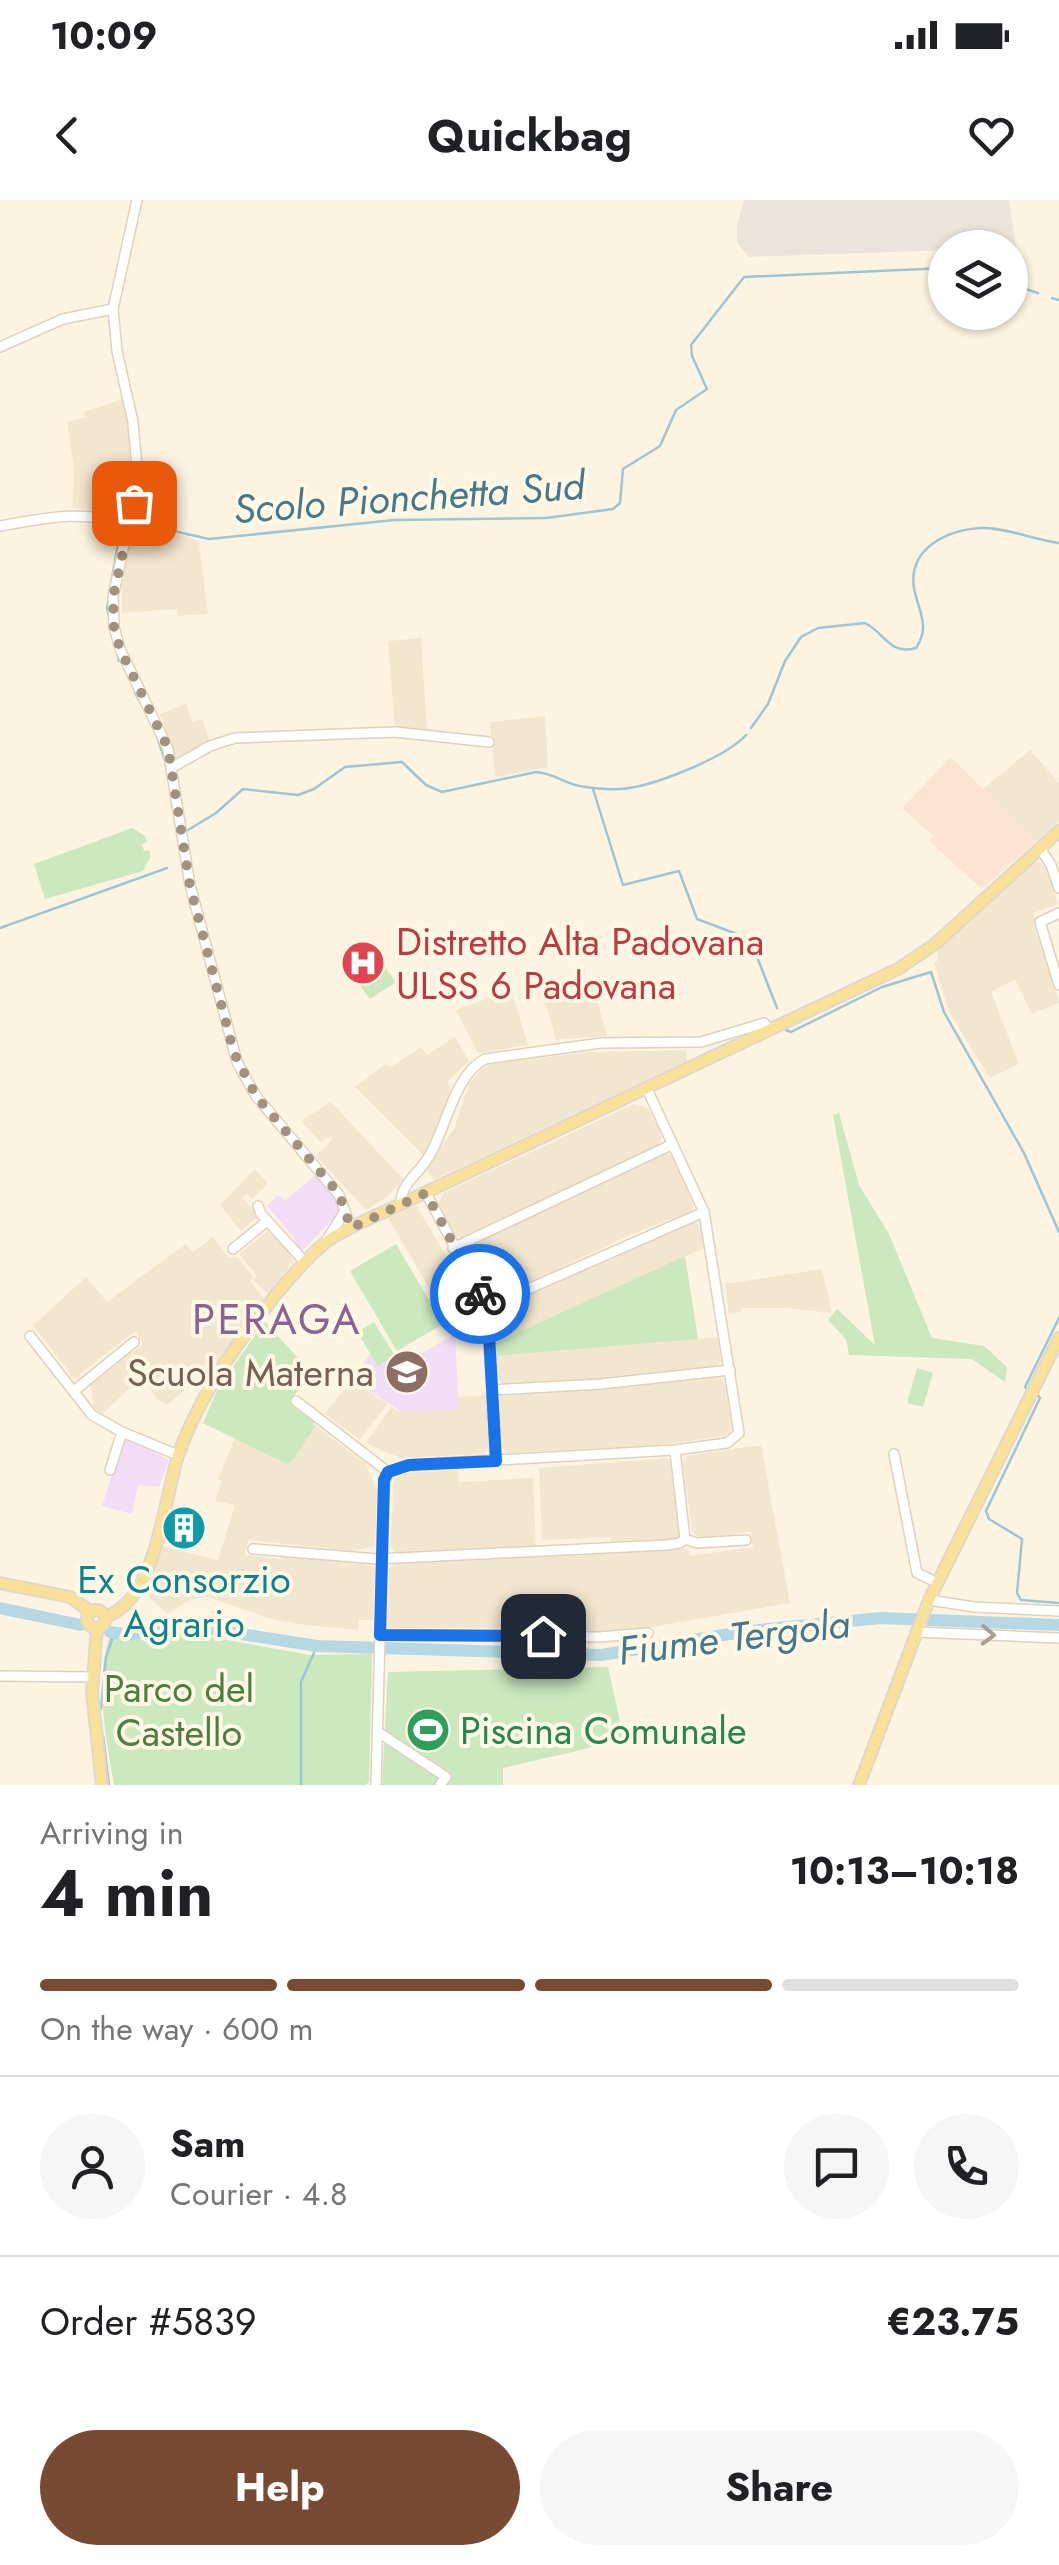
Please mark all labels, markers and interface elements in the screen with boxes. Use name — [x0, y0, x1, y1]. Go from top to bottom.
text: 10:09 — [50, 8, 157, 63]
text: Quickbag — [427, 103, 632, 168]
icon: back — [40, 108, 95, 163]
icon: heart — [964, 108, 1019, 163]
map controls — [928, 230, 1028, 330]
button: layers — [928, 230, 1028, 330]
water label: Scolo Pionchetta Sud — [232, 456, 588, 538]
pin — [92, 461, 177, 546]
icon: bag — [107, 476, 162, 531]
place label: Distretto Alta Padovana ULSS 6 Padovana — [396, 914, 764, 1013]
hospital icon: Distretto Alta Padovana ULSS 6 Padovana — [340, 940, 386, 986]
courier — [430, 1244, 530, 1344]
icon: bike — [453, 1267, 508, 1322]
district label: PERAGA — [192, 1289, 362, 1350]
place label: Scuola Materna — [127, 1345, 374, 1400]
school or university icon: Scuola Materna — [384, 1349, 430, 1395]
building icon: Ex Consorzio Agrario — [161, 1505, 207, 1551]
place label: Ex Consorzio Agrario — [77, 1552, 291, 1651]
pin — [501, 1594, 586, 1679]
water label: Fiume Tergola — [615, 1594, 853, 1680]
icon: home — [516, 1609, 571, 1664]
one-way arrow — [980, 1625, 996, 1646]
park label: Parco del Castello — [104, 1661, 254, 1760]
place label: Piscina Comunale — [460, 1703, 747, 1758]
sports icon: Piscina Comunale — [405, 1707, 451, 1753]
text: Arriving in — [40, 1810, 184, 1856]
text: 10:13–10:18 — [790, 1843, 1019, 1898]
text: 4 min — [40, 1846, 214, 1940]
text: On the way · 600 m — [40, 2006, 314, 2052]
button: person — [40, 2114, 145, 2219]
button: chat — [784, 2114, 889, 2219]
button: phone — [914, 2114, 1019, 2219]
text: Sam — [170, 2116, 245, 2171]
text: Courier · 4.8 — [170, 2171, 347, 2217]
text: Order #5839 — [40, 2294, 257, 2349]
text: €23.75 — [886, 2294, 1019, 2349]
button: Help — [40, 2430, 520, 2545]
button: Share — [540, 2430, 1019, 2545]

